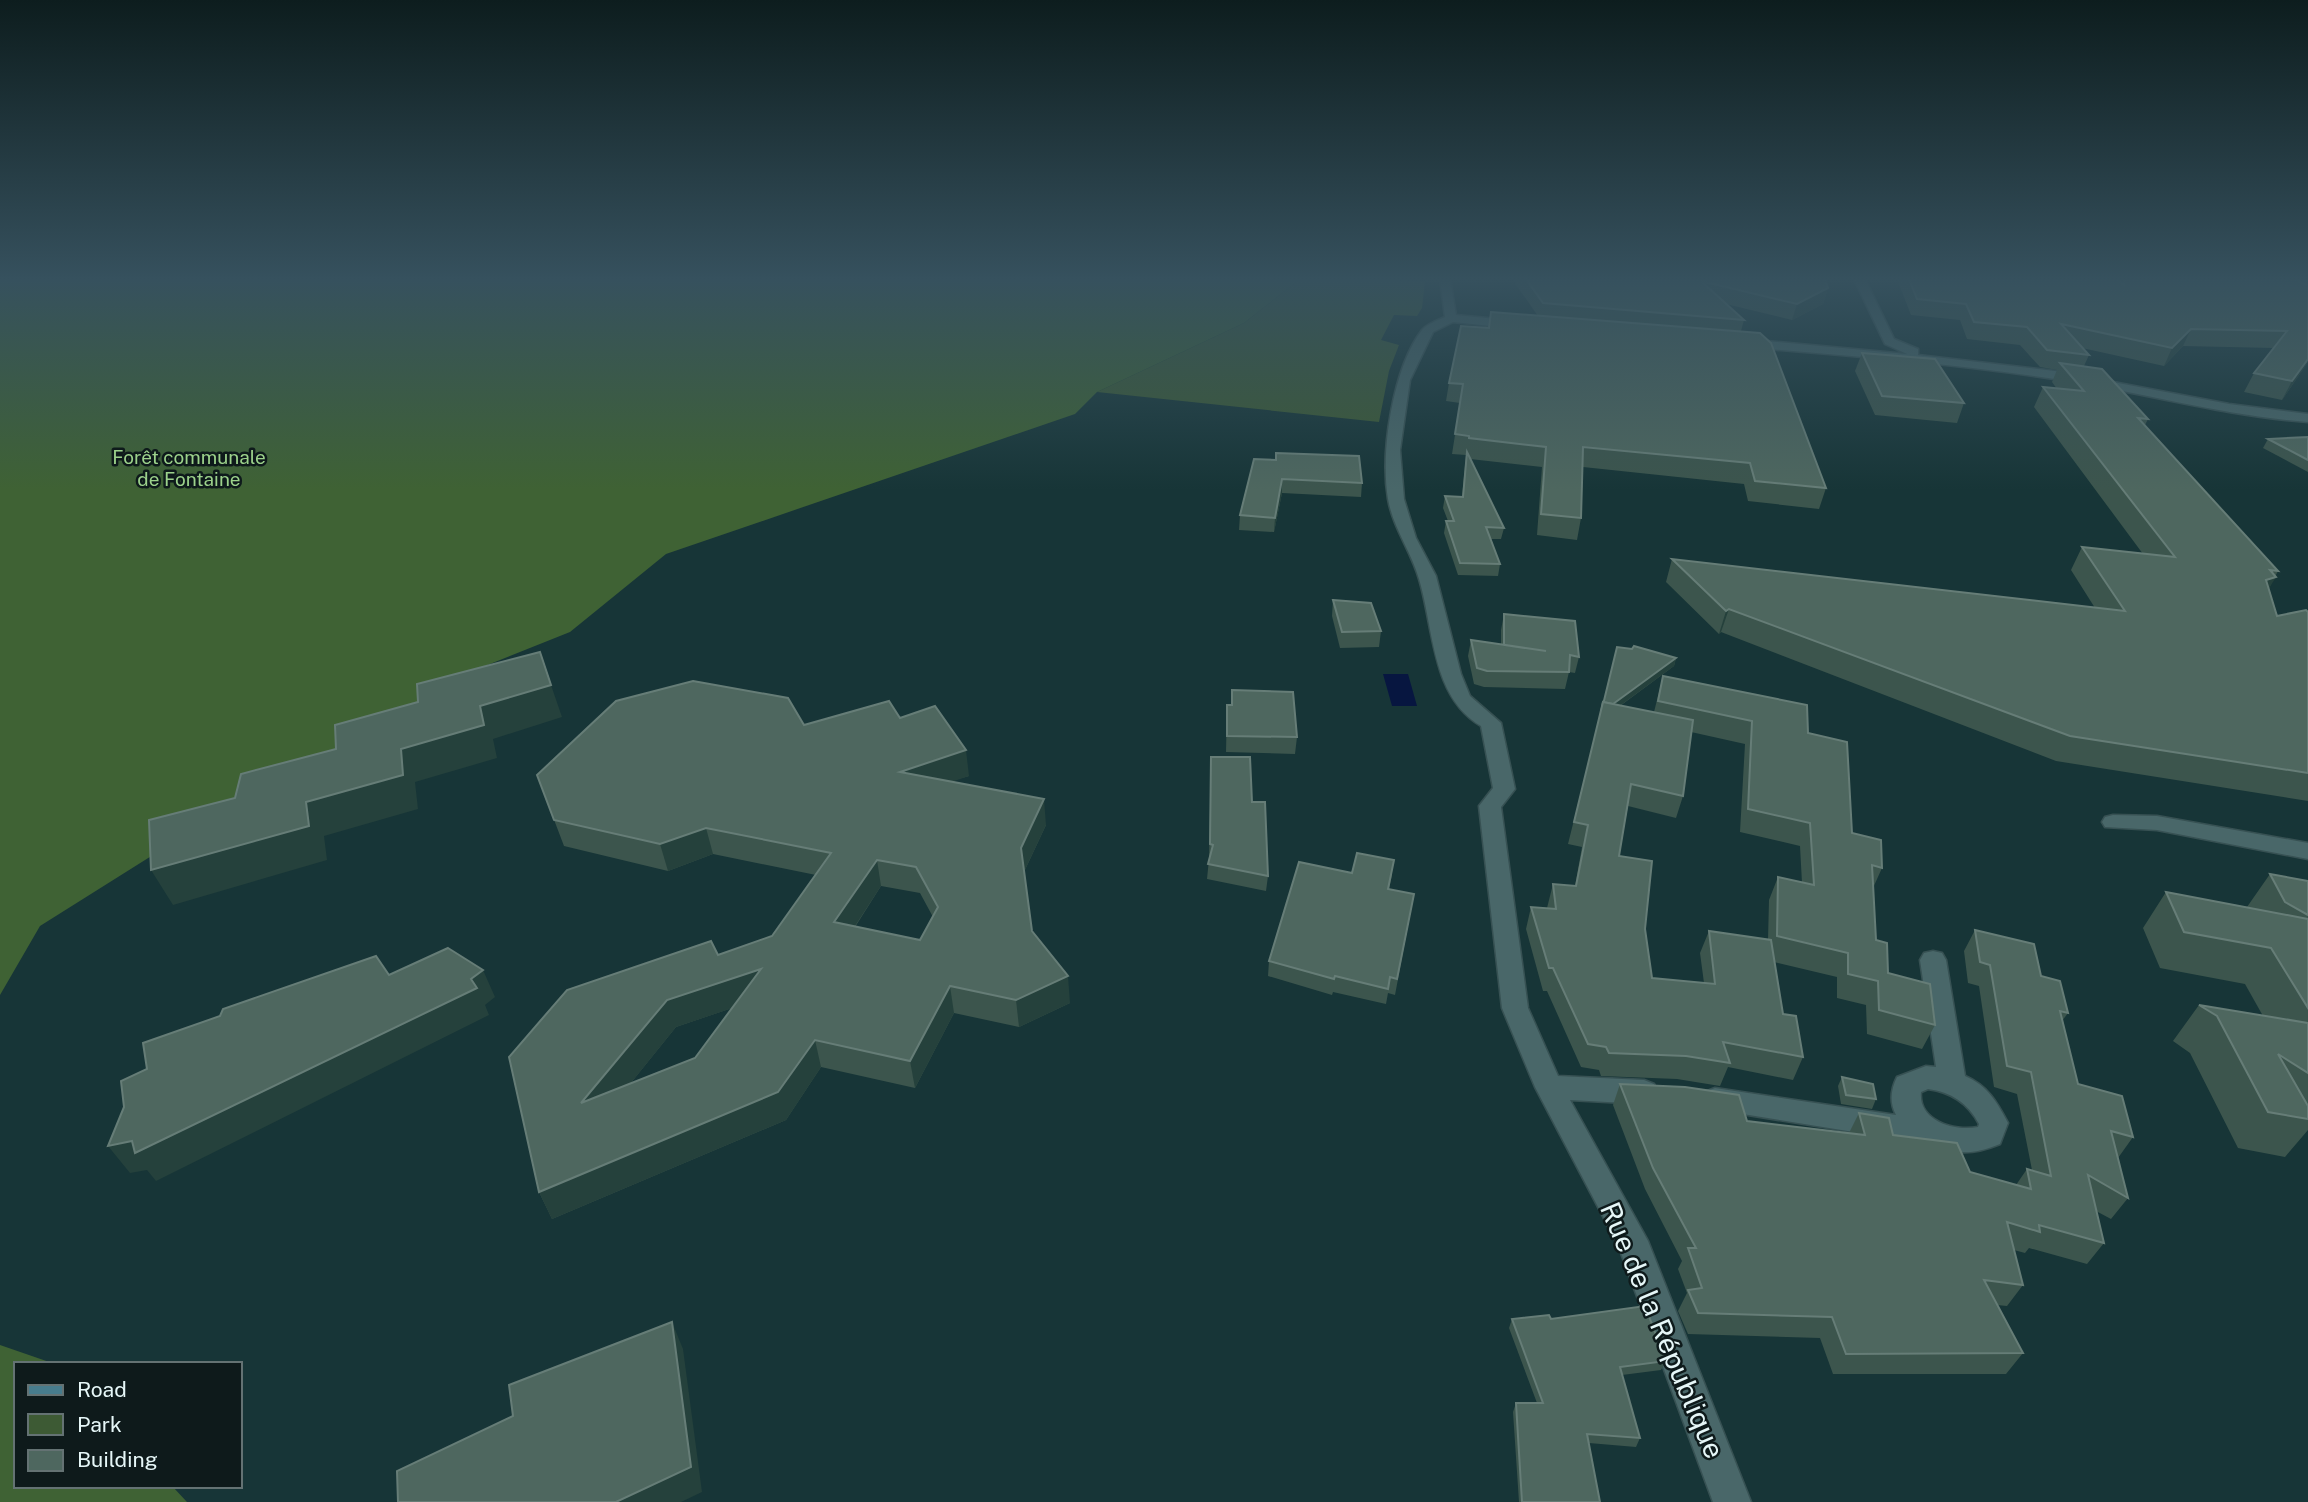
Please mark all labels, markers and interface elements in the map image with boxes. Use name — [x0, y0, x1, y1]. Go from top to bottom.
park label: Forêt communale de Fontaine — [112, 446, 266, 490]
street label: Rue de la République — [1594, 1197, 1732, 1463]
legend — [14, 1362, 242, 1488]
text: Road — [77, 1377, 127, 1402]
text: Park — [77, 1412, 122, 1437]
text: Building — [77, 1447, 158, 1472]

